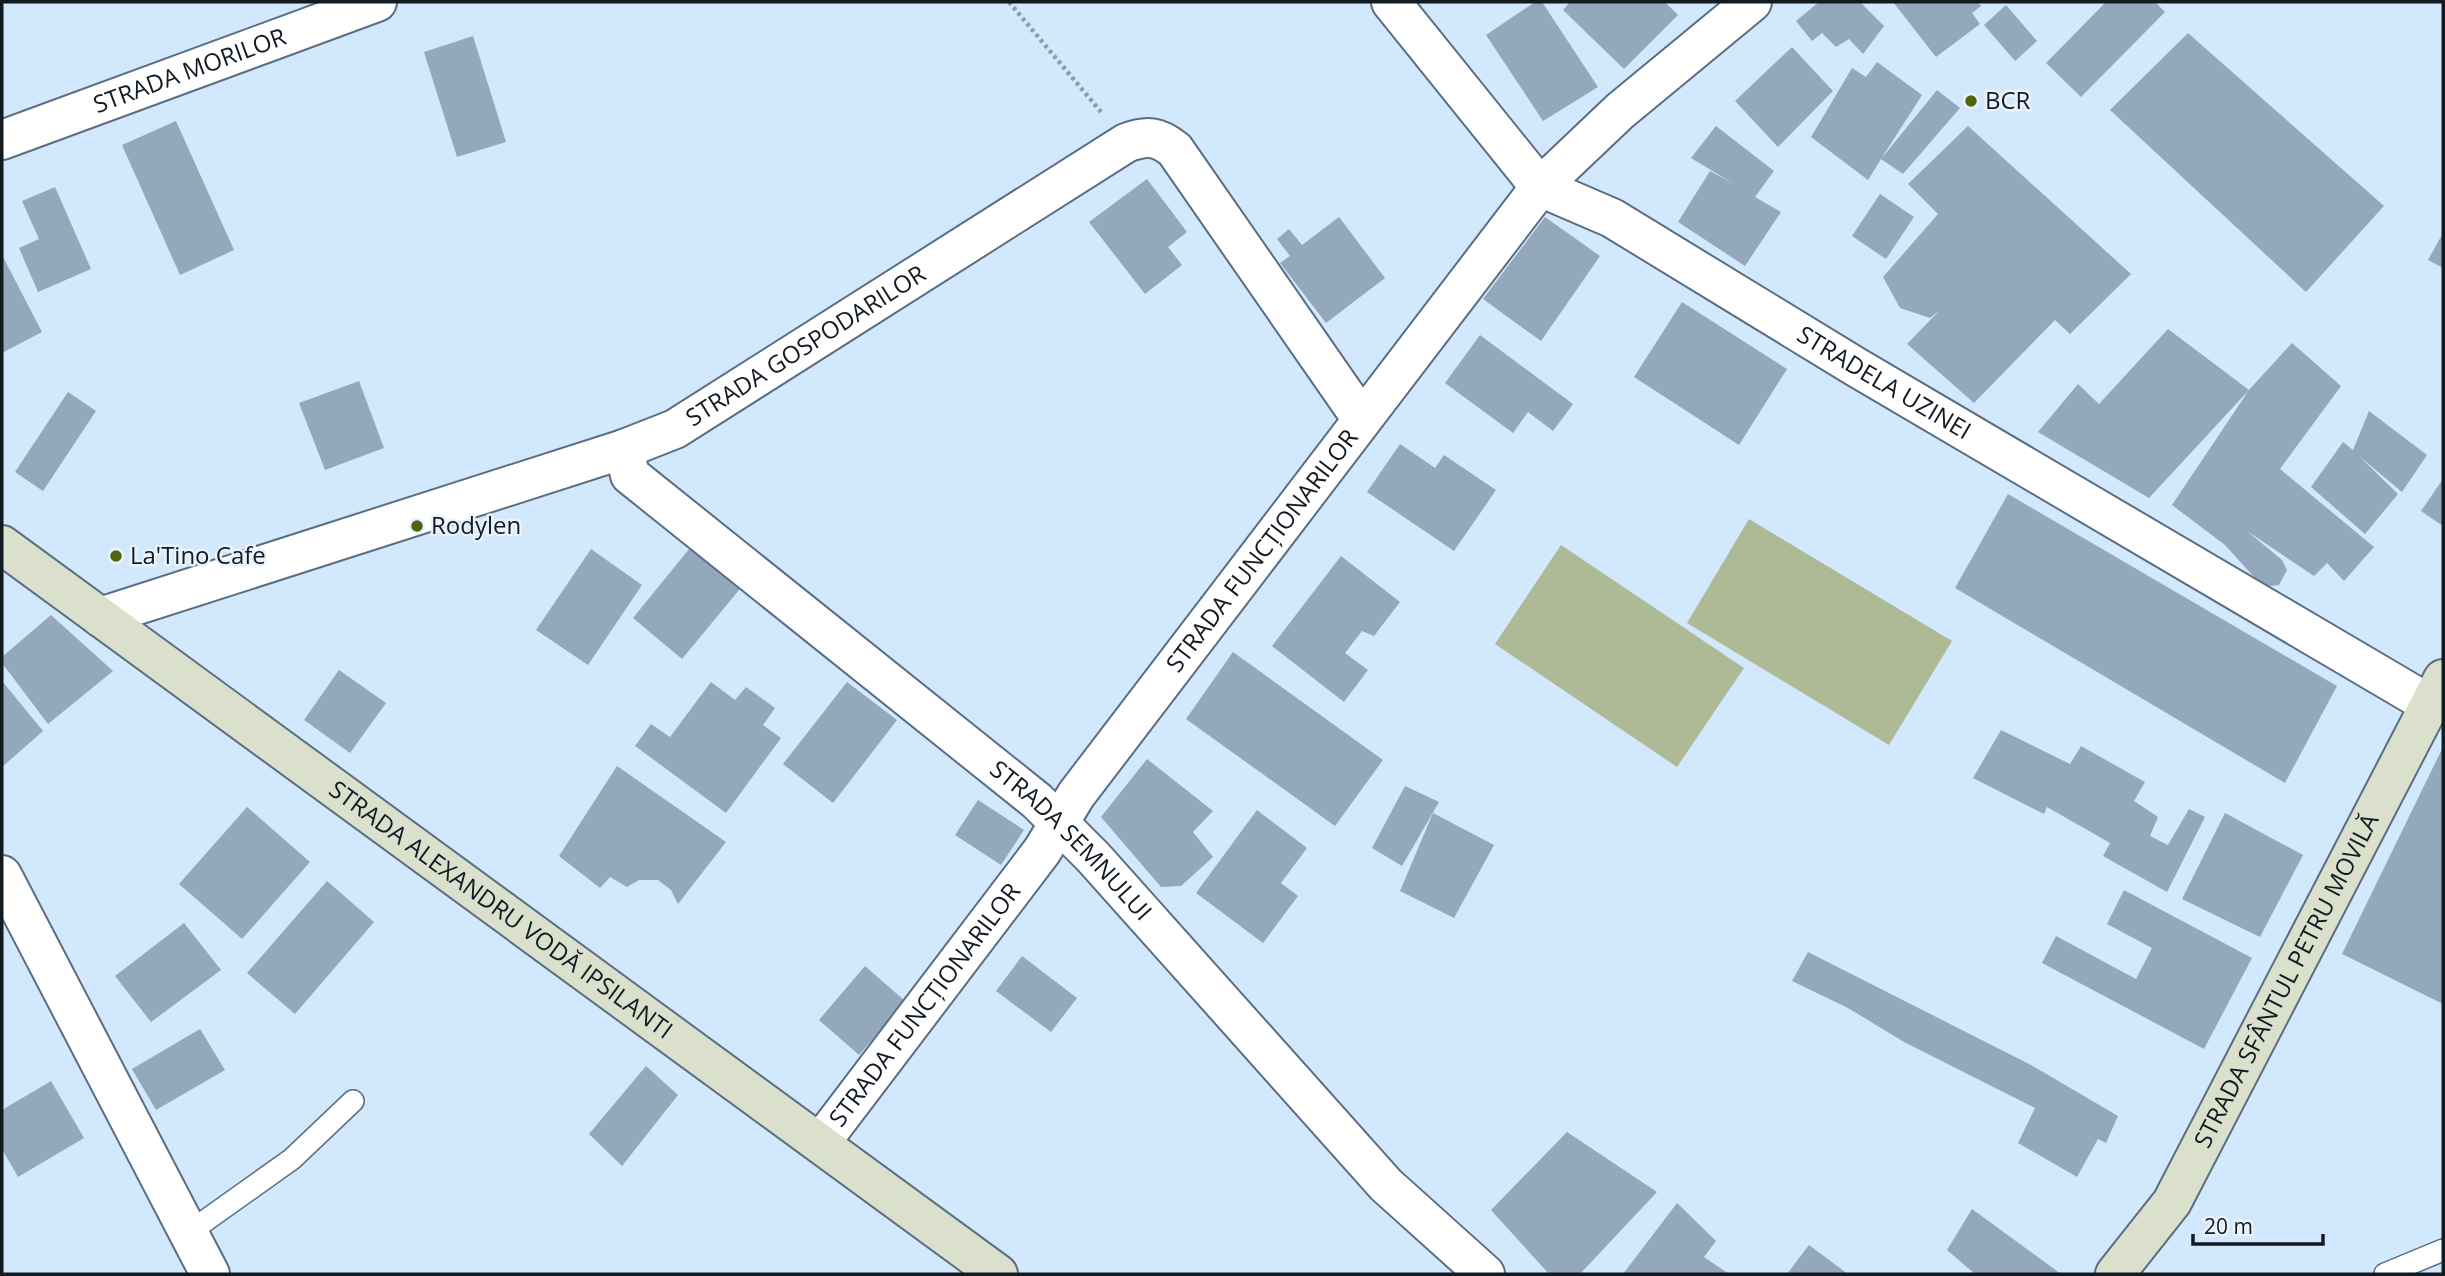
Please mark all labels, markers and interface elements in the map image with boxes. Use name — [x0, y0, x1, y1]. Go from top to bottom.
street label: STRADA MORILOR — [88, 19, 290, 120]
place label: BCR — [1985, 83, 2031, 116]
marker: BCR — [1963, 93, 1979, 109]
street label: STRADA GOSPODARILOR — [679, 256, 931, 433]
street label: STRADELA UZINEI — [1792, 317, 1978, 446]
street label: STRADA FUNCȚIONARILOR — [1158, 421, 1365, 678]
place label: Rodylen — [431, 508, 521, 541]
marker: Rodylen — [409, 518, 425, 534]
place label: La'Tino Cafe — [130, 538, 266, 571]
marker: La'Tino Cafe — [108, 548, 124, 564]
street label: STRADA SEMNULUI — [984, 752, 1160, 927]
street label: STRADA ALEXANDRU VODĂ IPSILANTI — [323, 772, 680, 1046]
street label: STRADA SFÂNTUL PETRU MOVILĂ — [2185, 807, 2386, 1153]
street label: STRADA FUNCȚIONARILOR — [821, 875, 1027, 1133]
scale bar — [2193, 1202, 2322, 1246]
text: 20 m — [2204, 1212, 2253, 1240]

